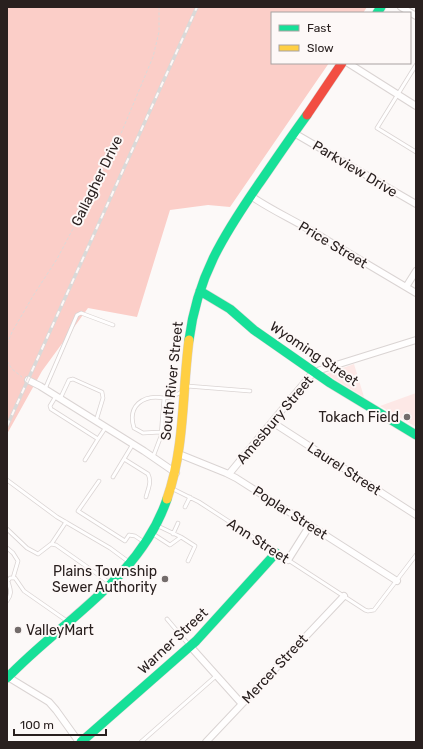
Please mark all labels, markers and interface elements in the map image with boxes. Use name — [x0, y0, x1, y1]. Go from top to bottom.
legend — [271, 12, 411, 64]
text: Fast — [307, 21, 331, 35]
text: Slow — [307, 41, 334, 55]
street label: Gallagher Drive — [68, 133, 126, 229]
street label: Parkview Drive — [309, 137, 401, 201]
street label: Price Street — [296, 218, 371, 272]
street label: Wyoming Street — [266, 318, 362, 390]
street label: South River Street — [157, 320, 187, 441]
street label: Amesbury Street — [233, 372, 317, 468]
place label: Tokach Field — [319, 409, 399, 426]
marker: Tokach Field — [402, 412, 412, 422]
street label: Laurel Street — [304, 439, 384, 499]
street label: Poplar Street — [250, 483, 331, 544]
street label: Ann Street — [224, 515, 293, 568]
place label: Plains Township Sewer Authority — [52, 563, 157, 596]
marker: Plains Township Sewer Authority — [160, 574, 170, 584]
street label: Warner Street — [135, 604, 212, 678]
place label: ValleyMart — [26, 622, 94, 639]
marker: ValleyMart — [13, 625, 23, 635]
street label: Mercer Street — [239, 630, 312, 707]
scale bar — [14, 711, 106, 737]
text: 100 m — [20, 718, 54, 732]

